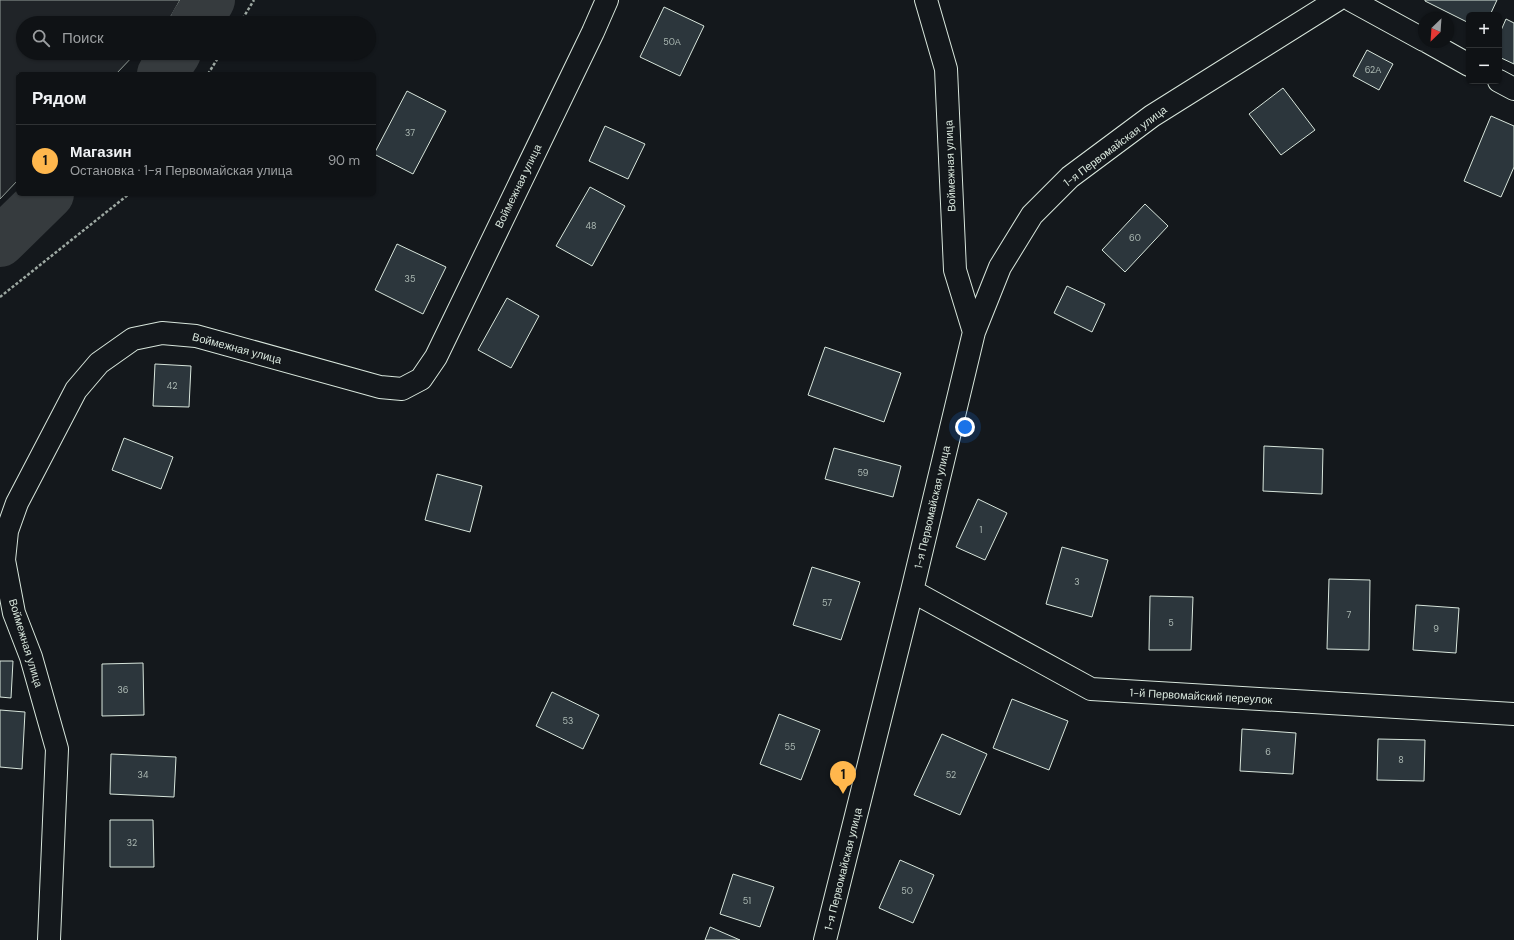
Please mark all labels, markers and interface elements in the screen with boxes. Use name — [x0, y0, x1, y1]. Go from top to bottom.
north arrow — [1418, 12, 1454, 48]
map controls — [1466, 12, 1502, 84]
button: + — [1466, 12, 1502, 48]
search box — [16, 16, 376, 60]
icon: search — [30, 27, 52, 49]
text: Поиск — [62, 28, 104, 48]
house number: 50А — [663, 36, 681, 48]
button: − — [1466, 48, 1502, 84]
house number: 62А — [1365, 64, 1381, 76]
text: Рядом — [32, 87, 87, 109]
street label: 1-я Первомайская улица — [1061, 102, 1170, 189]
street label: Воймежная улица — [941, 119, 959, 212]
house number: 37 — [405, 127, 415, 139]
street label: Воймежная улица — [492, 141, 545, 230]
text: Магазин — [70, 142, 132, 162]
text: 1 — [43, 152, 47, 169]
text: 90 m — [328, 152, 360, 169]
text: Остановка · 1-я Первомайская улица — [70, 162, 292, 179]
house number: 48 — [586, 220, 596, 232]
house number: 60 — [1129, 232, 1141, 244]
house number: 35 — [405, 273, 415, 285]
street label: Воймежная улица — [191, 329, 284, 367]
house number: 42 — [167, 380, 177, 392]
your location — [955, 417, 975, 437]
street label: 1-я Первомайская улица — [911, 443, 953, 570]
house number: 59 — [858, 467, 869, 479]
house number: 1 — [980, 524, 983, 536]
house number: 3 — [1074, 576, 1080, 588]
street label: Воймежная улица — [6, 597, 46, 690]
house number: 57 — [822, 597, 832, 609]
house number: 7 — [1347, 609, 1352, 621]
house number: 5 — [1168, 617, 1174, 629]
house number: 9 — [1433, 623, 1439, 635]
house number: 36 — [118, 684, 129, 696]
street label: 1-й Первомайский переулок — [1129, 685, 1273, 707]
house number: 53 — [563, 715, 573, 727]
house number: 55 — [785, 741, 795, 753]
house number: 6 — [1265, 746, 1271, 758]
house number: 8 — [1398, 754, 1404, 766]
pin: 1 — [830, 761, 856, 794]
house number: 34 — [138, 769, 149, 781]
house number: 52 — [946, 769, 956, 781]
street label: 1-я Первомайская улица — [821, 805, 865, 932]
house number: 32 — [127, 837, 137, 849]
house number: 50 — [901, 885, 913, 897]
house number: 51 — [743, 895, 751, 907]

